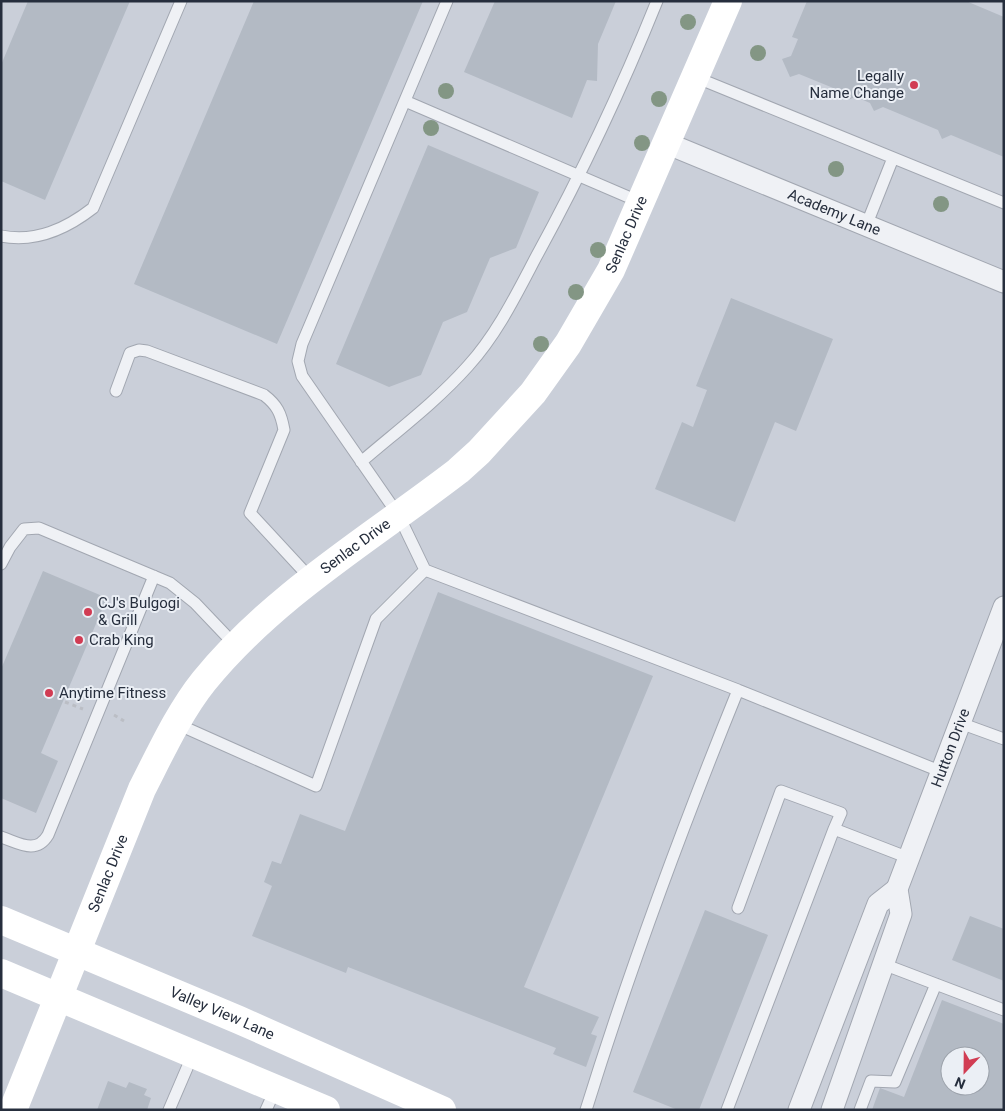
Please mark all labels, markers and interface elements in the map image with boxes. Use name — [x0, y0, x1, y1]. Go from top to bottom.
place label: Legally Name Change — [809, 67, 904, 102]
marker: Legally Name Change — [908, 79, 920, 91]
street label: Academy Lane — [785, 185, 883, 239]
street label: Senlac Drive — [602, 193, 651, 276]
street label: Senlac Drive — [317, 515, 394, 578]
place label: CJ's Bulgogi & Grill — [98, 594, 180, 629]
marker: CJ's Bulgogi & Grill — [82, 606, 94, 618]
place label: Crab King — [89, 631, 154, 649]
marker: Crab King — [73, 634, 85, 646]
place label: Anytime Fitness — [59, 684, 166, 702]
marker: Anytime Fitness — [43, 687, 55, 699]
street label: Hutton Drive — [927, 706, 974, 790]
street label: Senlac Drive — [84, 832, 132, 915]
street label: Valley View Lane — [167, 983, 277, 1044]
north arrow — [940, 1046, 990, 1096]
text: N — [953, 1074, 968, 1092]

